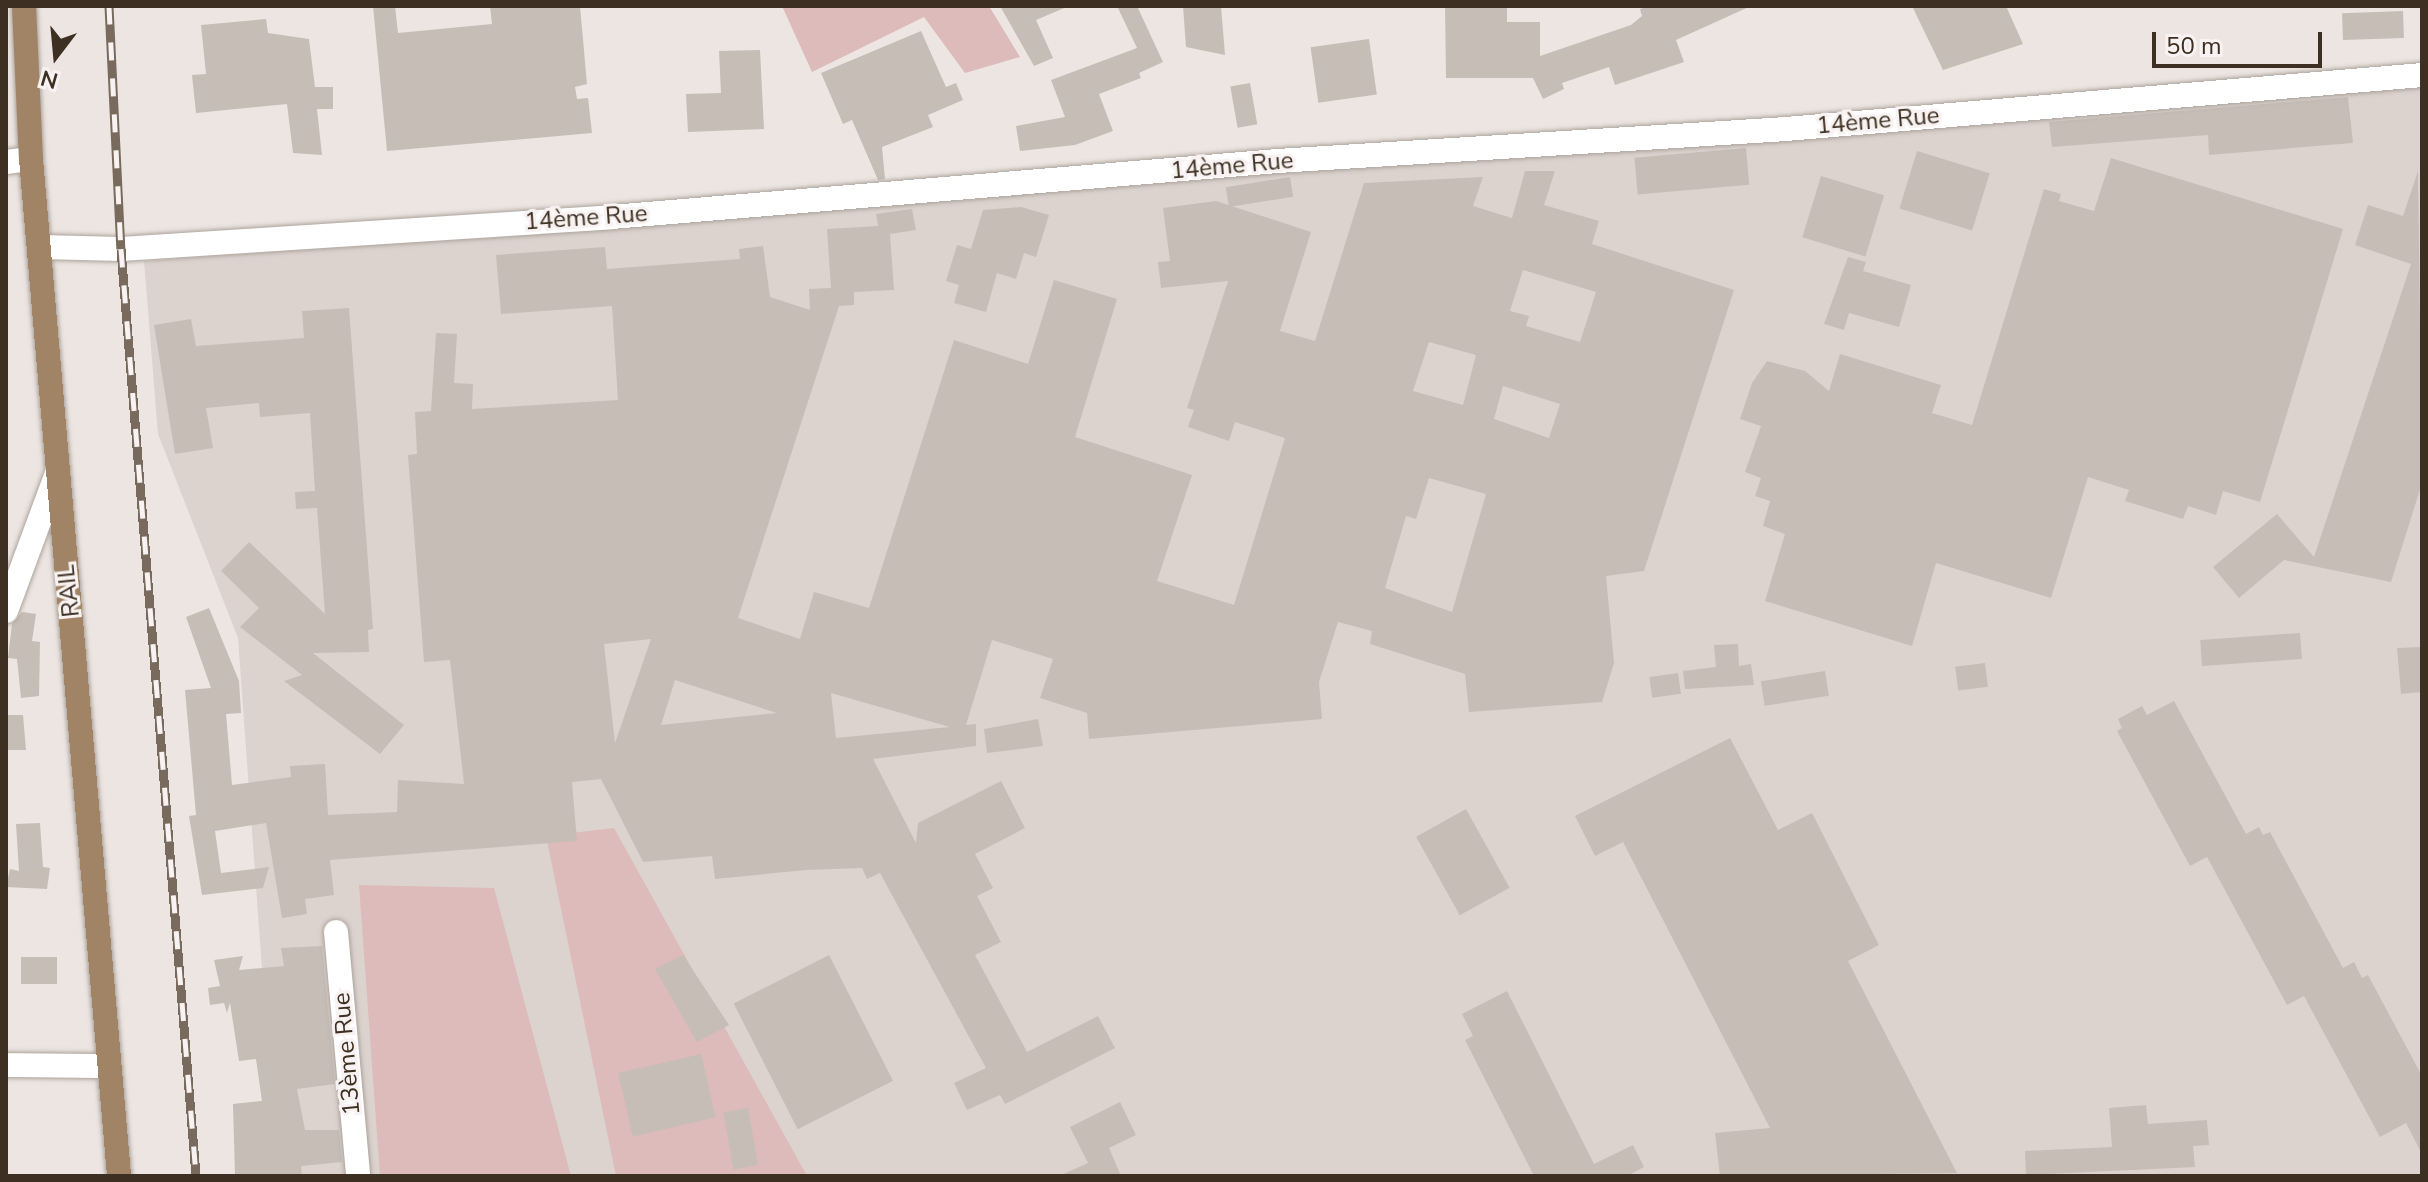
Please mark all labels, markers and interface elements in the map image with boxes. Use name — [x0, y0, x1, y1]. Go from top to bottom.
north arrow — [16, 16, 96, 96]
scale bar — [2156, 16, 2326, 66]
text: 50 m — [2166, 30, 2222, 62]
text: N — [37, 62, 61, 96]
street label: 14ème Rue — [1815, 101, 1941, 141]
street label: 14ème Rue — [1169, 146, 1295, 186]
street label: 14ème Rue — [523, 199, 649, 237]
street label: RAIL — [52, 563, 86, 619]
street label: 13ème Rue — [327, 991, 367, 1117]

